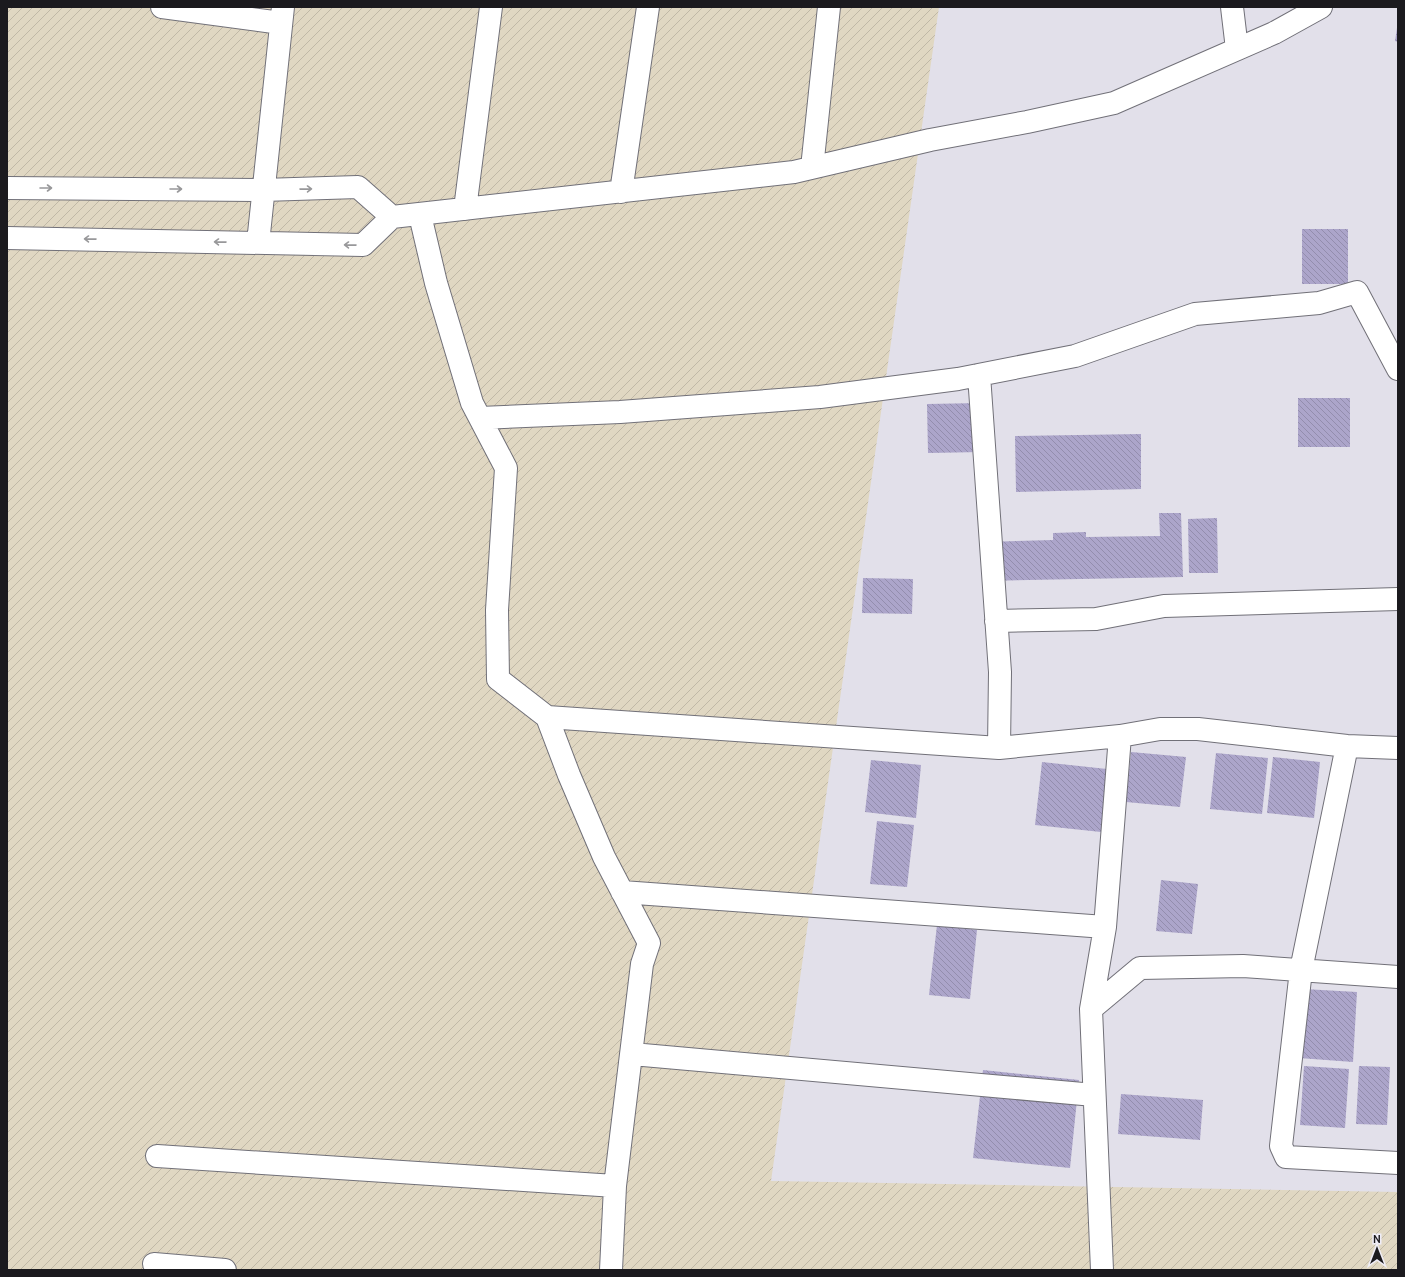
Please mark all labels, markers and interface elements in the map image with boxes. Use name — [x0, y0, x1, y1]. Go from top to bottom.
one-way arrow — [39, 184, 52, 192]
one-way arrow — [169, 185, 182, 193]
one-way arrow — [299, 185, 312, 192]
one-way arrow — [84, 236, 97, 243]
one-way arrow — [214, 238, 227, 246]
one-way arrow — [344, 241, 357, 249]
north arrow — [1357, 1229, 1397, 1269]
text: N — [1373, 1232, 1381, 1246]

